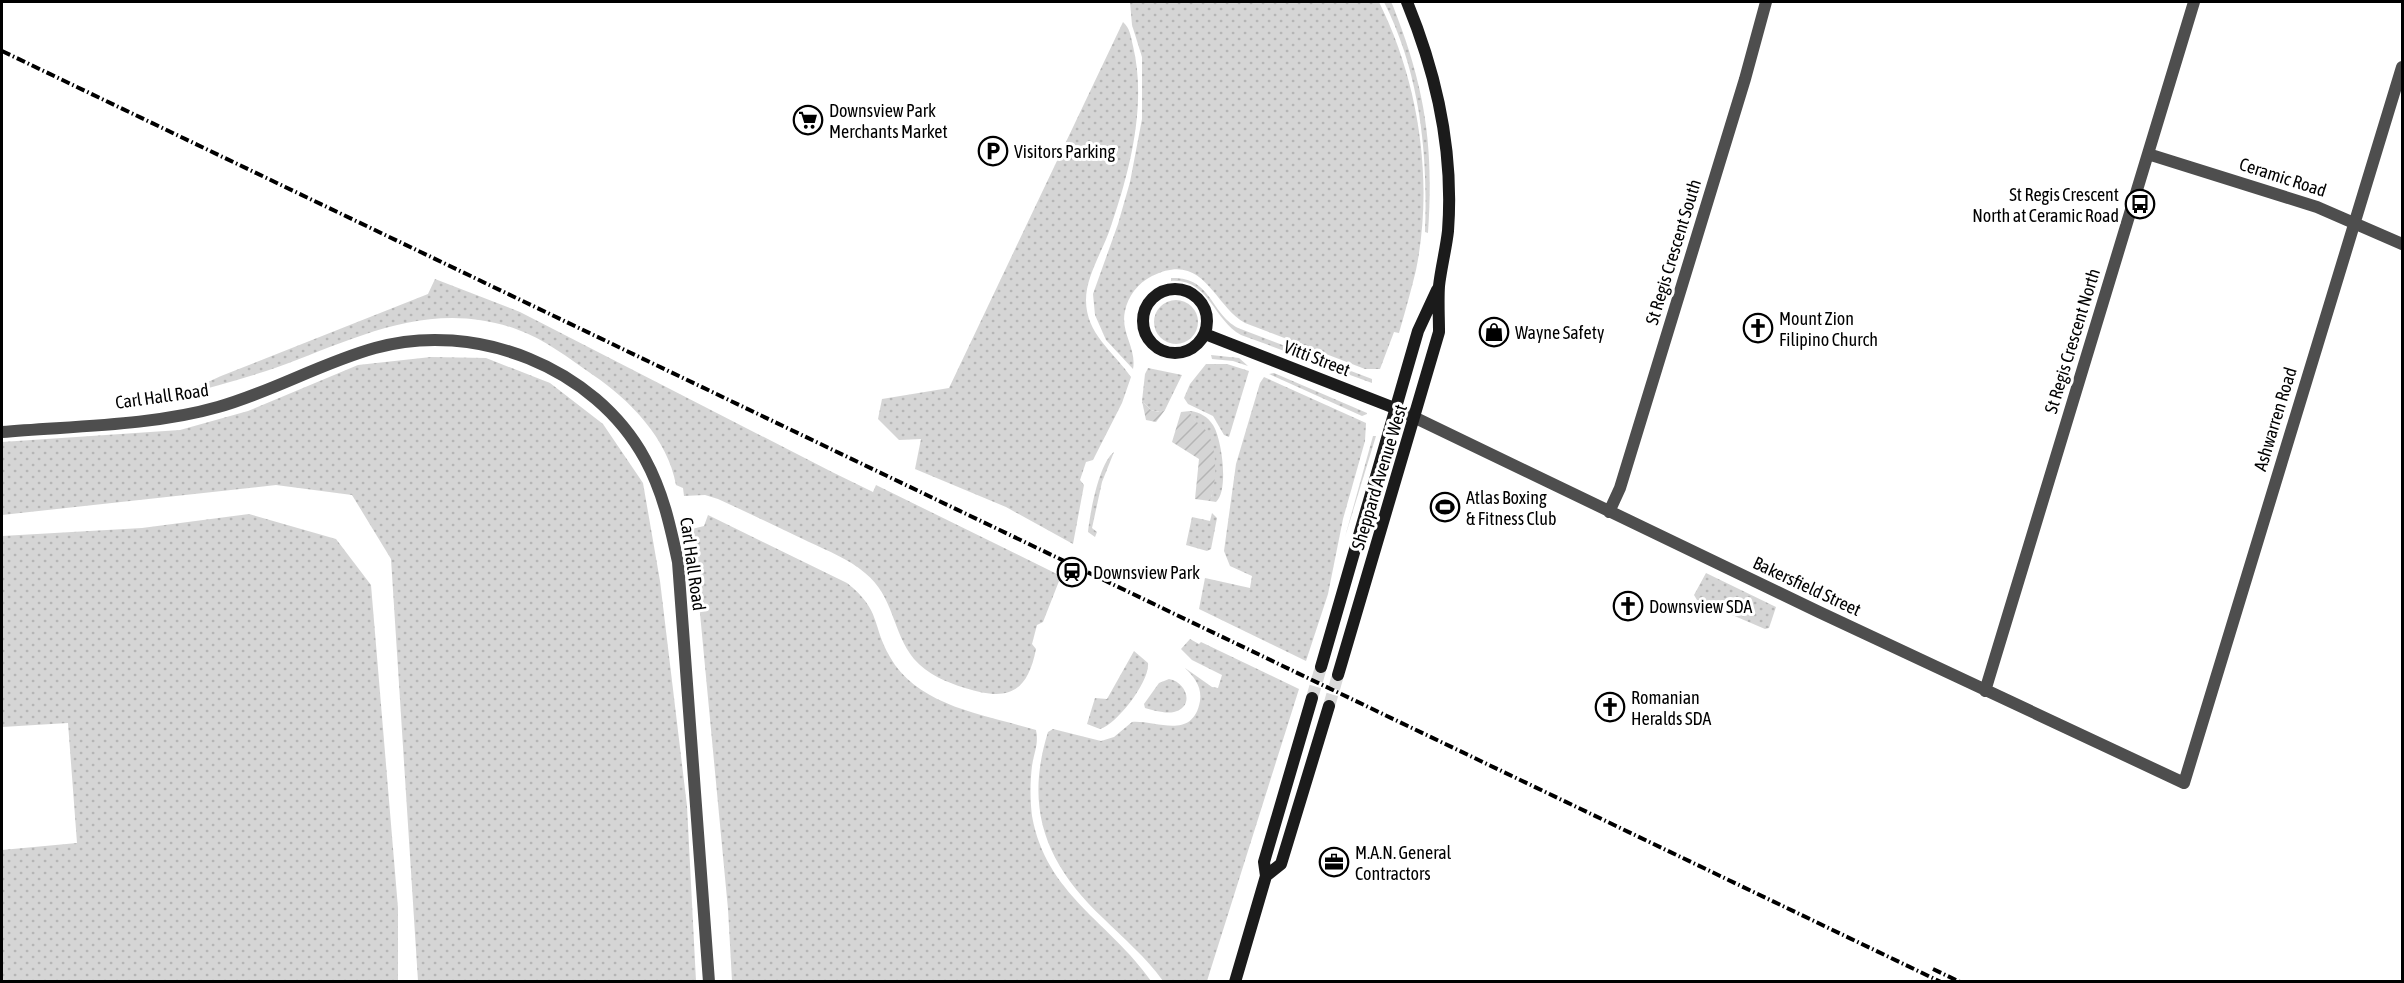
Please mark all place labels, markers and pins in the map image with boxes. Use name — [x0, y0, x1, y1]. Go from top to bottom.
place label: Downsview Park Merchants Market — [829, 100, 948, 142]
supermarket icon: Downsview Park Merchants Market — [792, 104, 824, 136]
parking icon: Visitors Parking — [977, 135, 1009, 167]
place label: Visitors Parking — [1014, 141, 1115, 162]
place label: St Regis Crescent North at Ceramic Road — [1972, 184, 2119, 226]
bus stop icon: St Regis Crescent North at Ceramic Road — [2124, 188, 2156, 220]
place label: Mount Zion Filipino Church — [1779, 308, 1878, 350]
church icon: Mount Zion Filipino Church — [1742, 312, 1774, 344]
shop icon: Wayne Safety — [1478, 316, 1510, 348]
place label: Wayne Safety — [1515, 322, 1604, 343]
place label: Atlas Boxing & Fitness Club — [1466, 487, 1557, 529]
sports icon: Atlas Boxing & Fitness Club — [1429, 491, 1461, 523]
station icon: Downsview Park — [1056, 556, 1088, 588]
place label: Downsview Park — [1093, 562, 1200, 583]
church icon: Downsview SDA — [1612, 590, 1644, 622]
place label: Downsview SDA — [1649, 596, 1753, 617]
place label: Romanian Heralds SDA — [1631, 687, 1712, 729]
church icon: Romanian Heralds SDA — [1594, 691, 1626, 723]
place label: M.A.N. General Contractors — [1355, 842, 1452, 884]
office icon: M.A.N. General Contractors — [1318, 846, 1350, 878]

